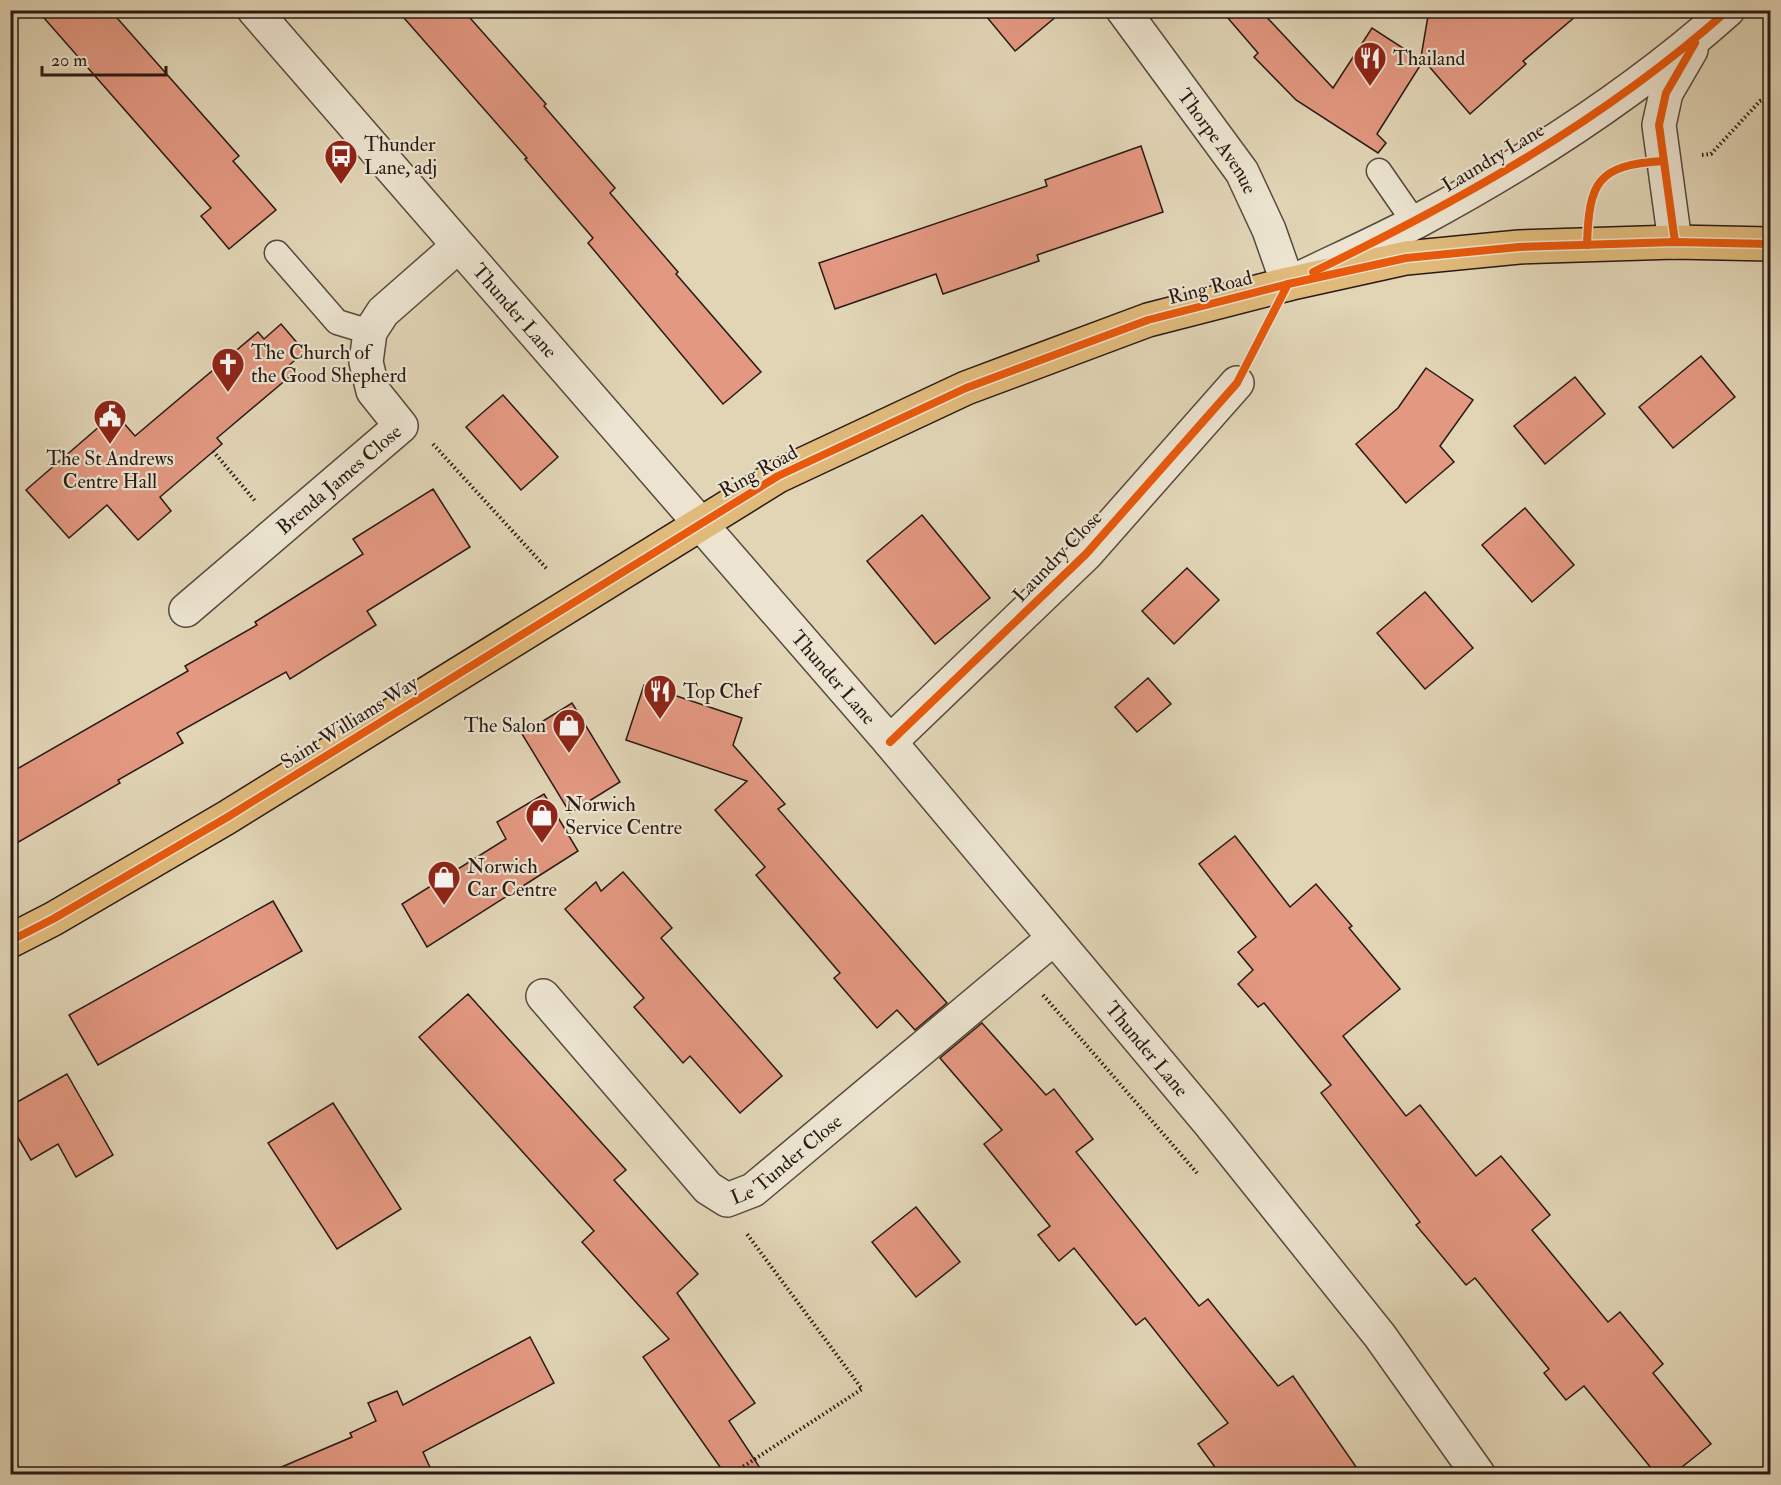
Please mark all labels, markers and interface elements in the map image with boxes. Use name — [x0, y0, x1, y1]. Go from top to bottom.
scale bar — [42, 39, 166, 77]
restaurant icon: Thailand — [1352, 40, 1388, 87]
place label: Thailand — [1393, 46, 1465, 71]
text: 20 m — [51, 49, 87, 72]
street label: Thorpe Avenue — [1172, 84, 1262, 198]
street label: Laundry Lane — [1438, 117, 1549, 198]
place label: Thunder Lane, adj — [364, 132, 437, 180]
bus stop icon: Thunder Lane, adj — [323, 138, 359, 185]
street label: Thunder Lane — [467, 258, 563, 363]
street label: Ring Road — [1165, 265, 1255, 310]
place label: The Church of the Good Shepherd — [251, 340, 407, 389]
church icon: The Church of the Good Shepherd — [210, 346, 246, 393]
public building icon: The St Andrews Centre Hall — [92, 398, 128, 445]
street label: Brenda James Close — [271, 419, 407, 540]
street label: Ring Road — [715, 440, 802, 503]
place label: The St Andrews Centre Hall — [46, 446, 174, 494]
street label: Laundry Close — [1007, 505, 1107, 608]
street label: Thunder Lane — [786, 625, 881, 730]
street label: Saint Williams Way — [276, 670, 423, 775]
restaurant icon: Top Chef — [642, 673, 678, 720]
place label: Top Chef — [683, 679, 763, 705]
shop icon: The Salon — [551, 707, 587, 754]
place label: The Salon — [464, 713, 546, 738]
place label: Norwich Service Centre — [565, 792, 682, 840]
shop icon: Norwich Service Centre — [524, 797, 560, 844]
place label: Norwich Car Centre — [467, 854, 557, 902]
shop icon: Norwich Car Centre — [426, 859, 462, 906]
street label: Thunder Lane — [1100, 996, 1194, 1102]
street label: Le Tunder Close — [727, 1109, 847, 1210]

